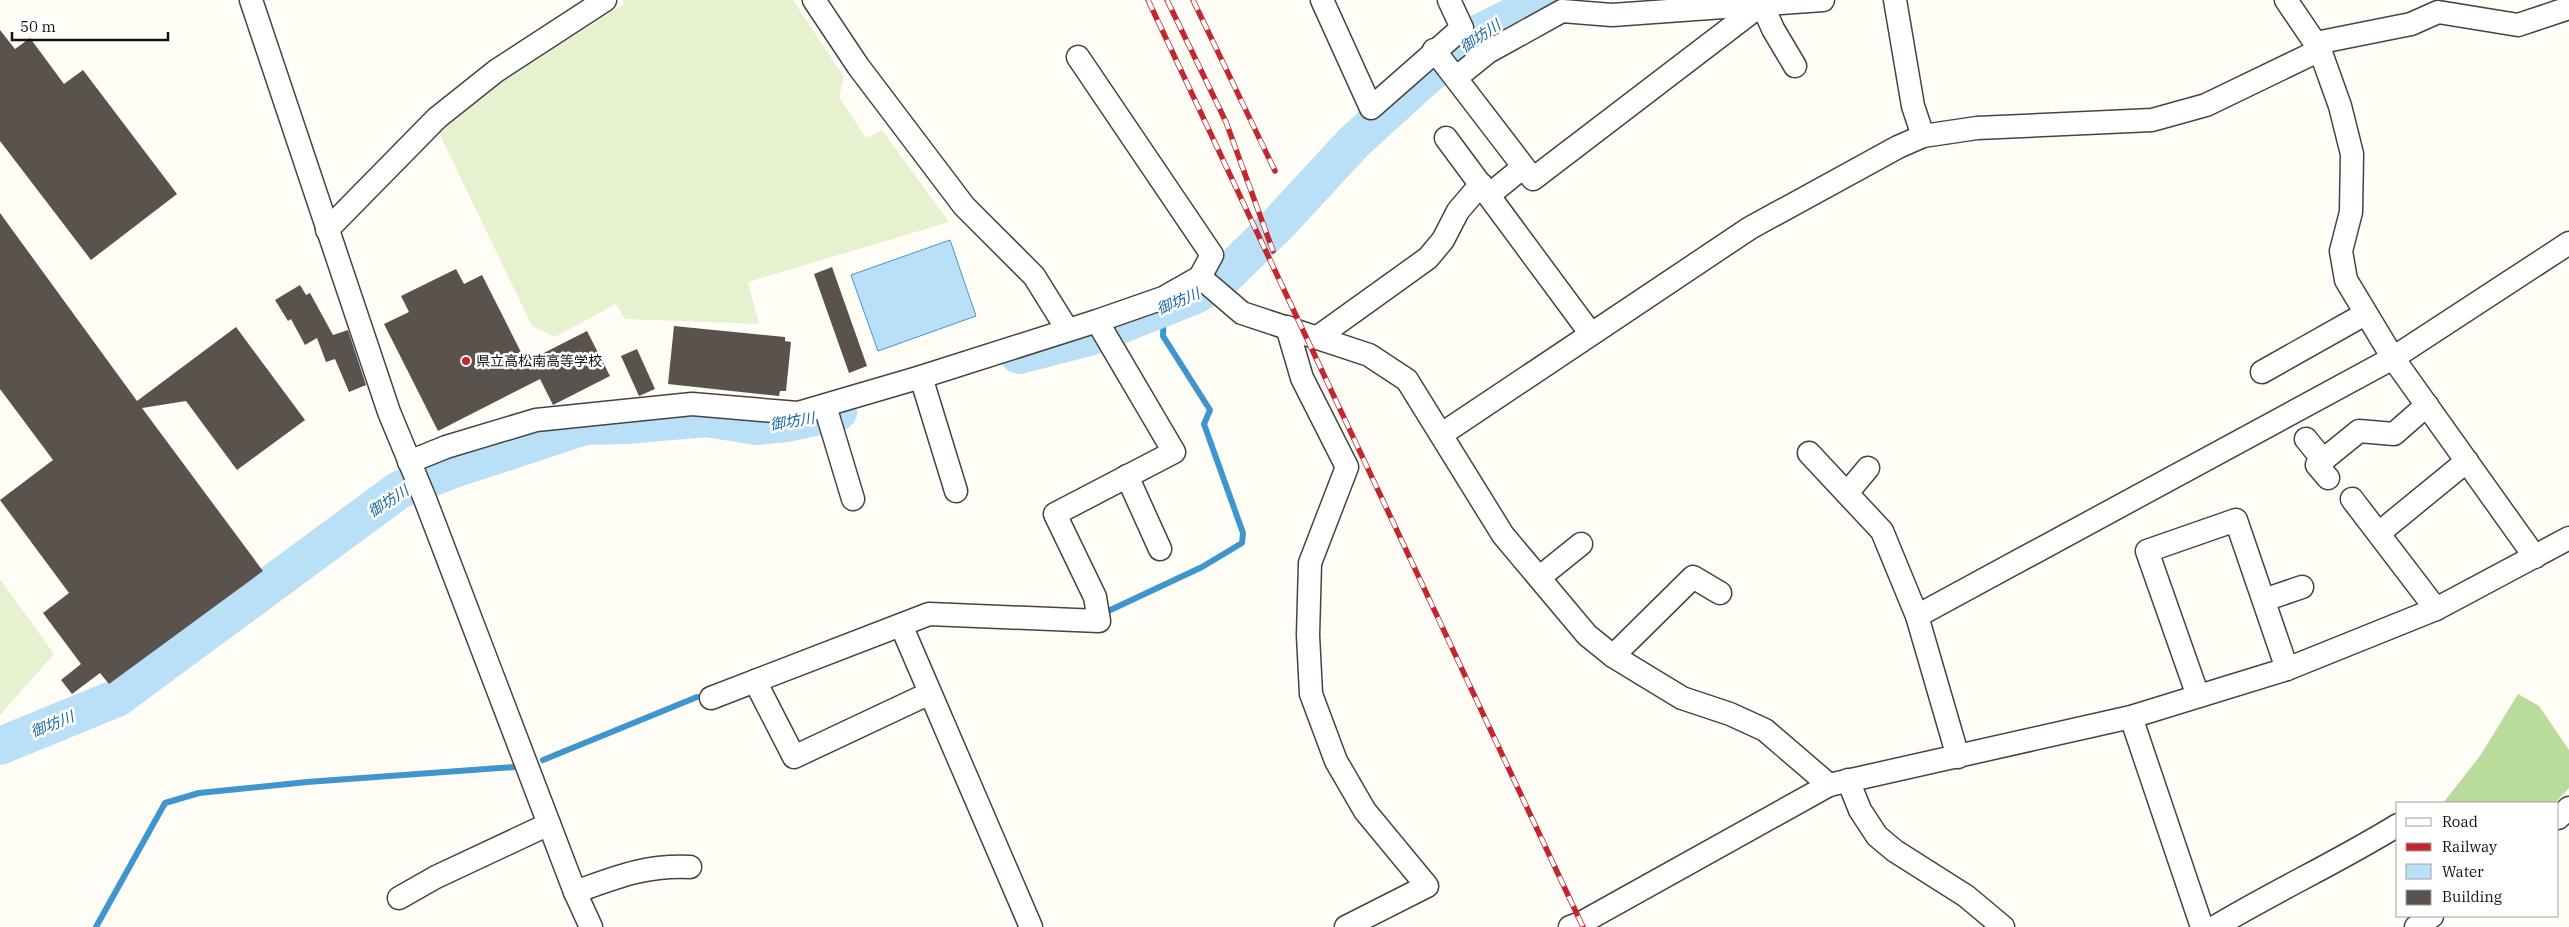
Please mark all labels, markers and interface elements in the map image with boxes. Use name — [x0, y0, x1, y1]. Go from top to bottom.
scale bar — [12, 10, 169, 42]
water label: 御坊川 — [1456, 14, 1506, 56]
text: 50 m — [20, 17, 56, 36]
water label: 御坊川 — [1154, 283, 1204, 319]
place label: 県立高松南高等学校 — [476, 352, 602, 370]
marker: 県立高松南高等学校 — [460, 355, 472, 367]
water label: 御坊川 — [768, 408, 818, 434]
water label: 御坊川 — [364, 480, 414, 521]
water label: 御坊川 — [28, 706, 78, 741]
legend — [2396, 802, 2559, 917]
text: Road — [2442, 812, 2478, 831]
text: Railway — [2442, 837, 2497, 856]
text: Water — [2442, 862, 2484, 881]
text: Building — [2442, 887, 2502, 906]

